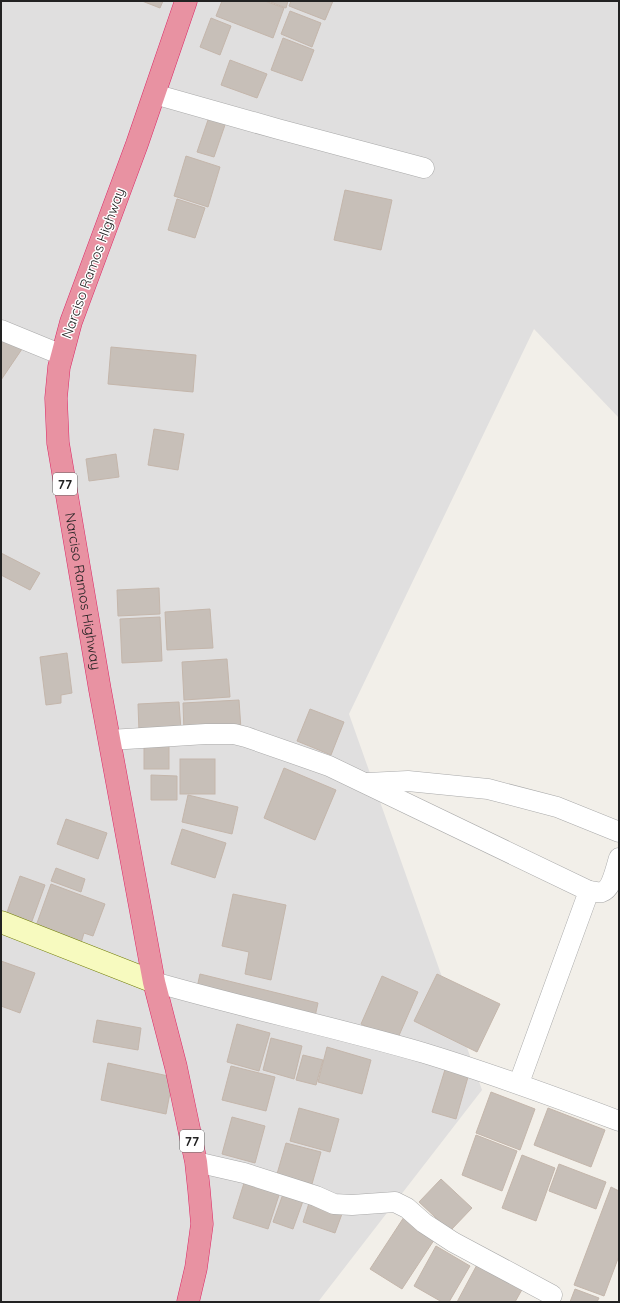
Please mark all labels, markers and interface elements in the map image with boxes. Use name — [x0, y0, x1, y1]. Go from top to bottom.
street label: Narciso Ramos Highway — [57, 185, 129, 341]
road number: 77 — [53, 473, 77, 495]
street label: Narciso Ramos Highway — [61, 511, 105, 671]
road number: 77 — [180, 1130, 204, 1152]

